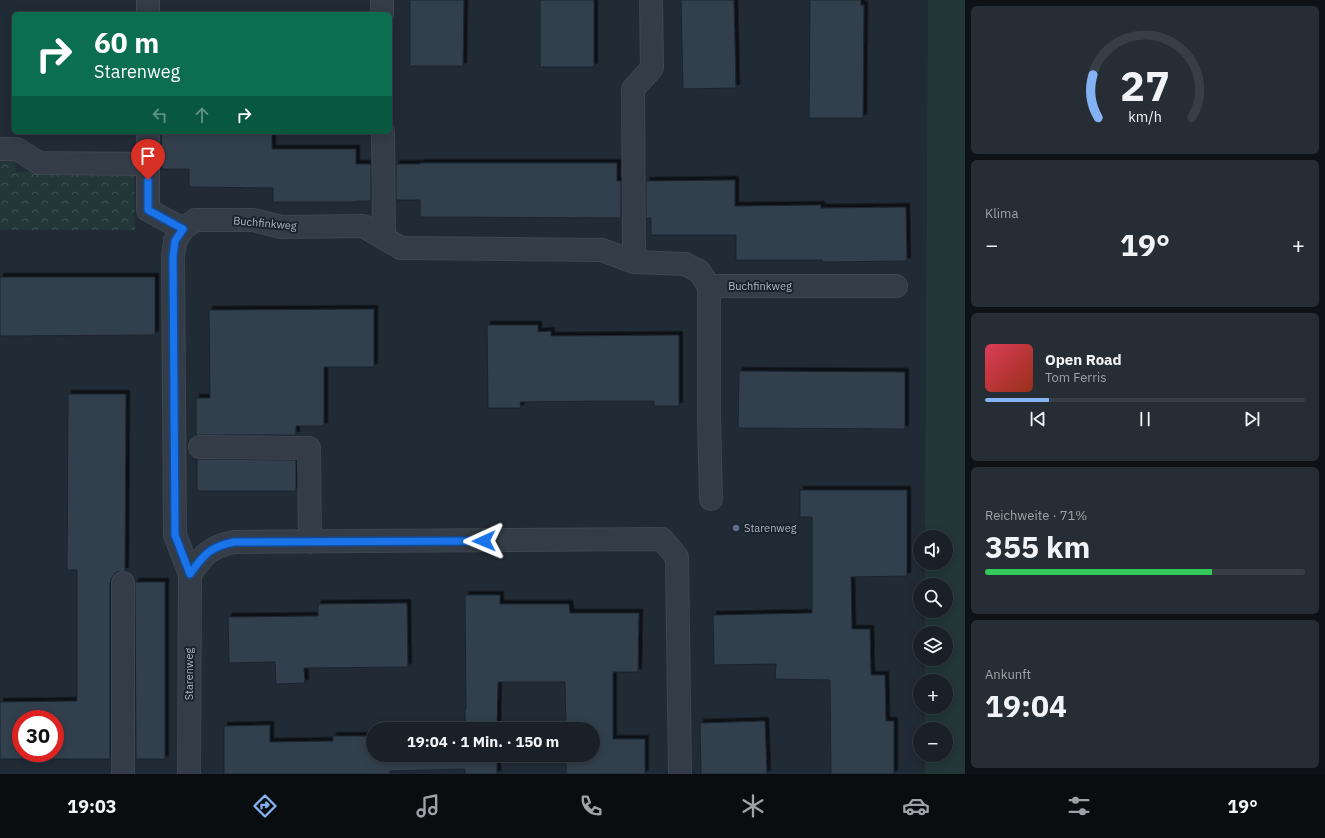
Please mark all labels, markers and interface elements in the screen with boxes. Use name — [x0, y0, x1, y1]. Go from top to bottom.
text: 60 m — [94, 24, 159, 61]
icon: right — [28, 28, 80, 80]
text: 27 — [1120, 58, 1170, 112]
text: Starenweg — [94, 60, 180, 83]
icon: left — [149, 104, 171, 126]
icon: ahead — [191, 104, 213, 126]
icon: right — [233, 104, 255, 126]
text: km/h — [1128, 106, 1162, 125]
pin — [131, 139, 165, 180]
icon: arrive — [137, 145, 159, 167]
text: Klima — [985, 205, 1018, 222]
street label: Buchfinkweg — [233, 213, 298, 233]
text: 19° — [1120, 225, 1170, 264]
text: − — [985, 230, 998, 259]
text: + — [1292, 230, 1305, 259]
street label: Buchfinkweg — [728, 279, 792, 293]
text: Open Road — [1045, 350, 1122, 369]
text: Tom Ferris — [1045, 369, 1107, 386]
icon: previous — [1027, 408, 1049, 430]
icon: pause — [1134, 408, 1156, 430]
icon: next — [1241, 408, 1263, 430]
text: Reichweite · 71% — [985, 507, 1087, 524]
position arrow — [463, 520, 505, 562]
place label: Starenweg — [744, 521, 797, 535]
marker: Starenweg — [731, 523, 741, 533]
text: 355 km — [985, 527, 1090, 566]
map controls — [913, 530, 953, 762]
button: sound — [913, 530, 953, 570]
button: search — [913, 578, 953, 618]
button: layers — [913, 626, 953, 666]
street label: Starenweg — [182, 648, 196, 700]
text: Ankunft — [985, 666, 1031, 683]
button: + — [913, 674, 953, 714]
text: 19:04 — [985, 686, 1067, 725]
speed limit sign: 30 — [12, 710, 64, 762]
button: − — [913, 722, 953, 762]
text: 19:04 · 1 Min. · 150 m — [407, 732, 559, 751]
icon: directions — [251, 792, 279, 820]
icon: music — [414, 792, 442, 820]
icon: phone — [577, 792, 605, 820]
icon: climate — [739, 792, 767, 820]
icon: car — [902, 792, 930, 820]
icon: filters — [1065, 792, 1093, 820]
text: 19:03 — [67, 795, 117, 818]
text: 19° — [1228, 795, 1258, 818]

